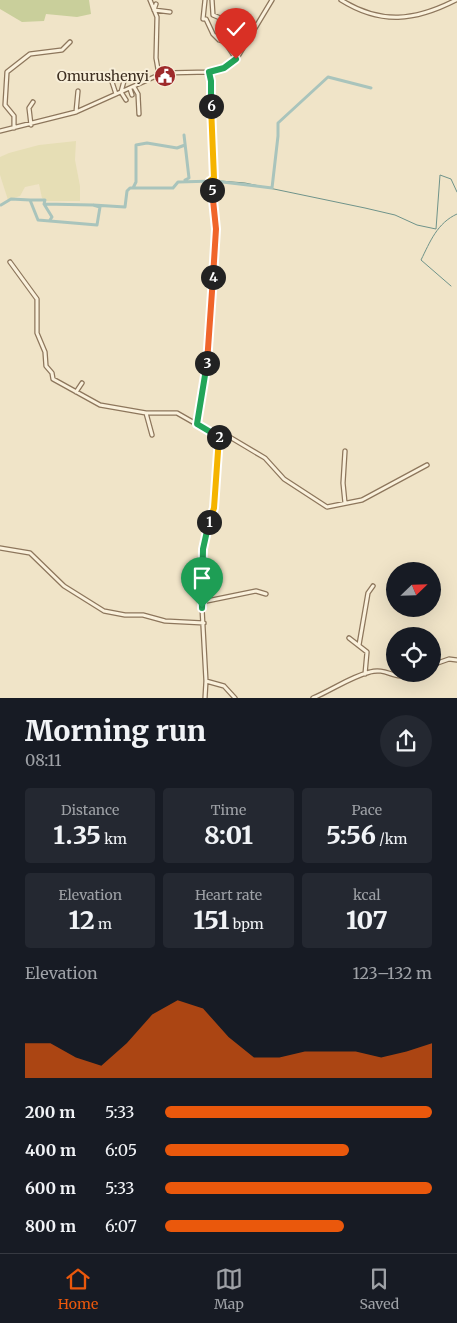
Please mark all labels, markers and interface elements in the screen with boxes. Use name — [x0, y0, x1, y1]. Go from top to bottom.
pin — [215, 8, 257, 59]
icon: check — [222, 15, 250, 43]
public building icon: Omurushenyi — [153, 64, 177, 88]
place label: Omurushenyi — [57, 67, 149, 85]
pin: 6 — [198, 94, 224, 118]
text: 6 — [207, 97, 216, 115]
pin: 5 — [200, 178, 224, 202]
text: 5 — [208, 181, 217, 199]
pin: 4 — [200, 264, 226, 290]
text: 4 — [209, 268, 218, 286]
pin: 3 — [194, 350, 220, 376]
text: 3 — [203, 354, 212, 372]
pin: 2 — [206, 424, 232, 450]
text: 2 — [215, 428, 224, 446]
pin: 1 — [196, 510, 222, 534]
text: 1 — [206, 513, 213, 531]
pin — [181, 557, 223, 608]
north arrow — [386, 562, 441, 618]
map controls — [386, 562, 441, 682]
icon: arrive — [188, 564, 216, 592]
button: locate — [386, 627, 441, 682]
text: Morning run — [25, 713, 206, 749]
button: share — [380, 715, 432, 767]
text: 08:11 — [25, 750, 62, 770]
text: Distance — [61, 801, 119, 819]
text: Time — [211, 801, 246, 819]
text: Pace — [352, 801, 382, 819]
text: 1.35 — [53, 819, 101, 851]
text: 8:01 — [204, 819, 253, 851]
text: 5:56 — [326, 819, 376, 851]
text: km — [101, 830, 127, 848]
text: /km — [376, 830, 407, 848]
text: Elevation — [58, 886, 122, 904]
text: Heart rate — [195, 886, 262, 904]
text: kcal — [353, 886, 381, 904]
text: 12 — [68, 904, 95, 936]
text: 151 — [193, 904, 230, 936]
text: 107 — [346, 904, 388, 936]
text: m — [95, 915, 112, 933]
text: bpm — [230, 915, 264, 933]
text: Elevation — [25, 963, 98, 983]
text: 123–132 m — [353, 963, 432, 983]
text: 200 m — [25, 1102, 75, 1122]
text: 5:33 — [105, 1102, 135, 1122]
text: 400 m — [25, 1140, 76, 1160]
text: 6:05 — [105, 1140, 137, 1160]
text: 600 m — [25, 1178, 76, 1198]
text: 5:33 — [105, 1178, 135, 1198]
text: 800 m — [25, 1216, 76, 1236]
text: 6:07 — [105, 1216, 137, 1236]
tab: Home — [58, 1265, 98, 1313]
tab: Map — [214, 1265, 244, 1313]
tab: Saved — [359, 1265, 399, 1313]

